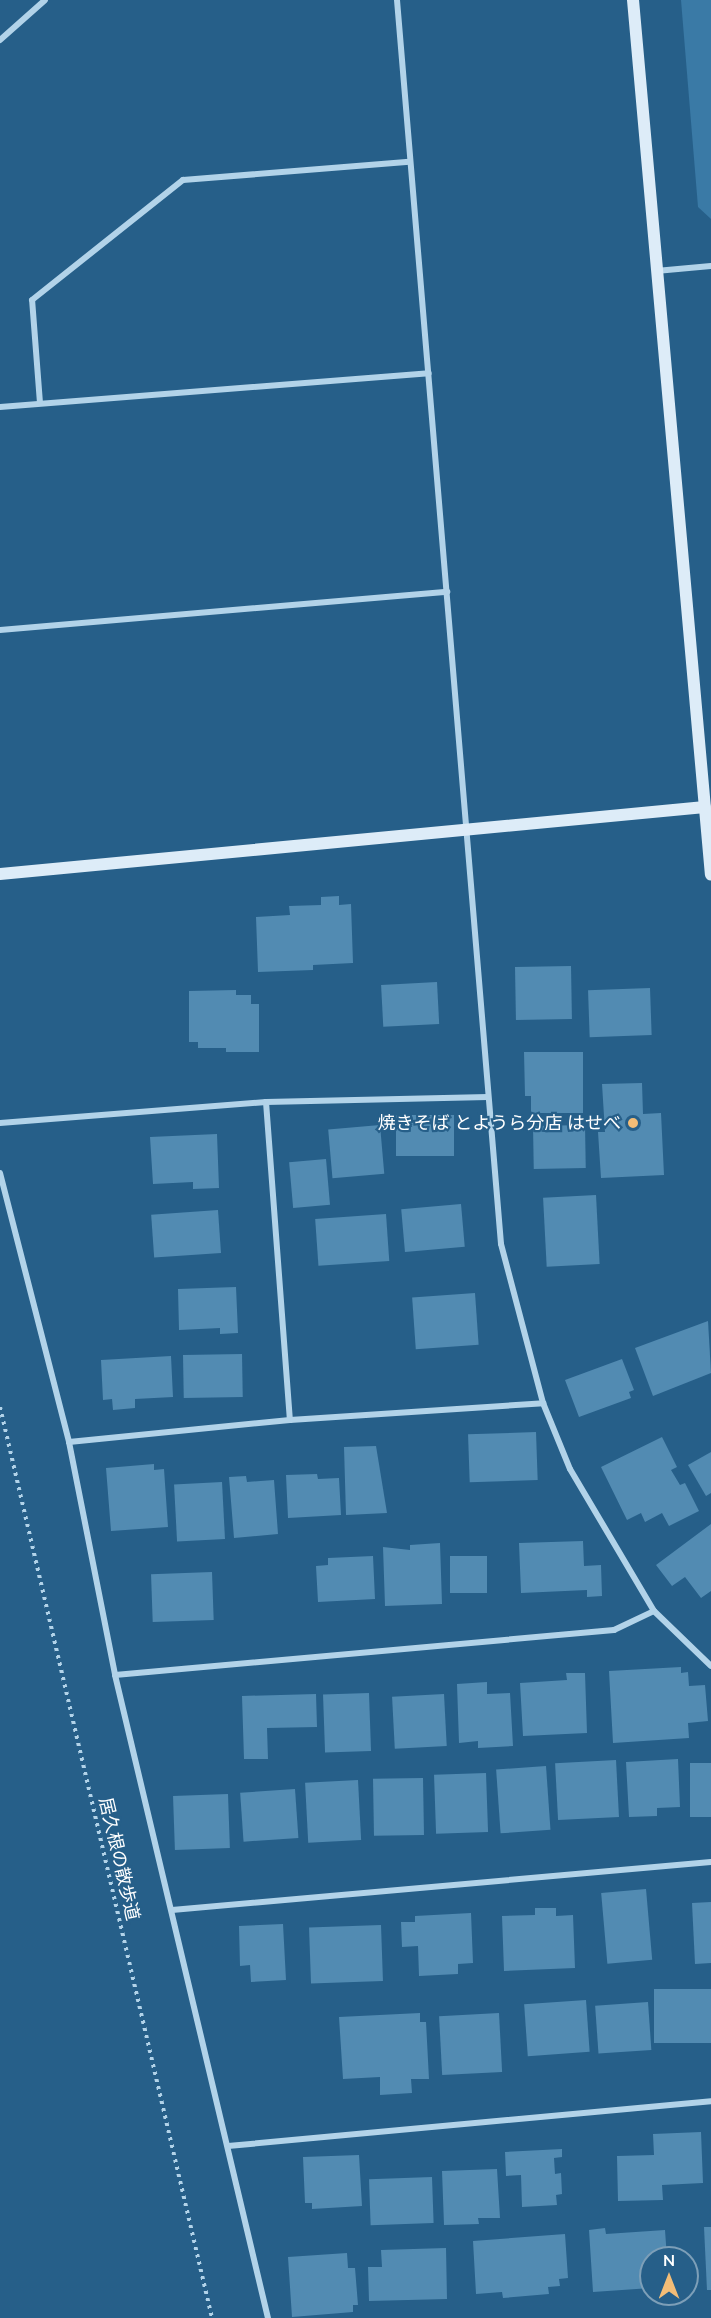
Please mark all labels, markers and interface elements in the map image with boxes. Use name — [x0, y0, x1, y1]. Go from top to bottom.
place label: 焼きそば とようら分店 はせべ — [378, 1112, 621, 1134]
marker: 焼きそば とようら分店 はせべ — [626, 1116, 640, 1130]
street label: 居久根の散歩道 — [94, 1795, 144, 1923]
north arrow — [639, 2246, 699, 2306]
text: N — [663, 2250, 675, 2270]

